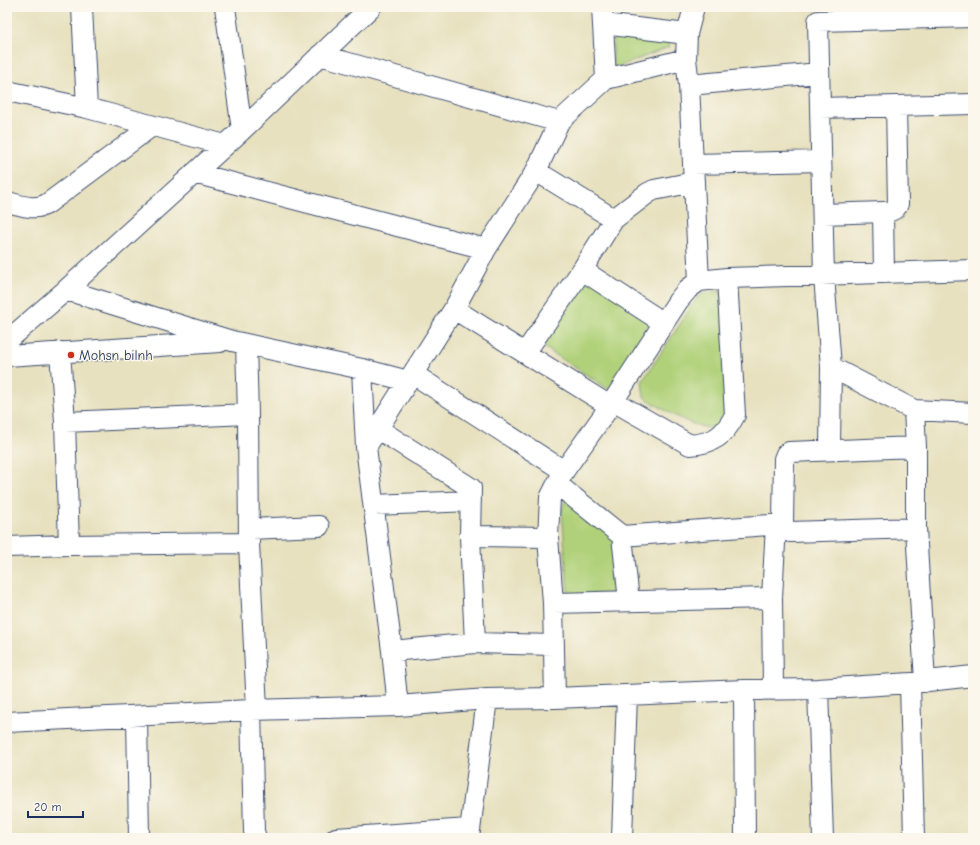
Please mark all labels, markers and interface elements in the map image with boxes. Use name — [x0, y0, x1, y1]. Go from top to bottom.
place label: Mohsn bilnh — [79, 347, 153, 364]
marker: Mohsn bilnh — [66, 350, 76, 360]
scale bar — [28, 793, 83, 819]
text: 20 m — [34, 800, 62, 814]

